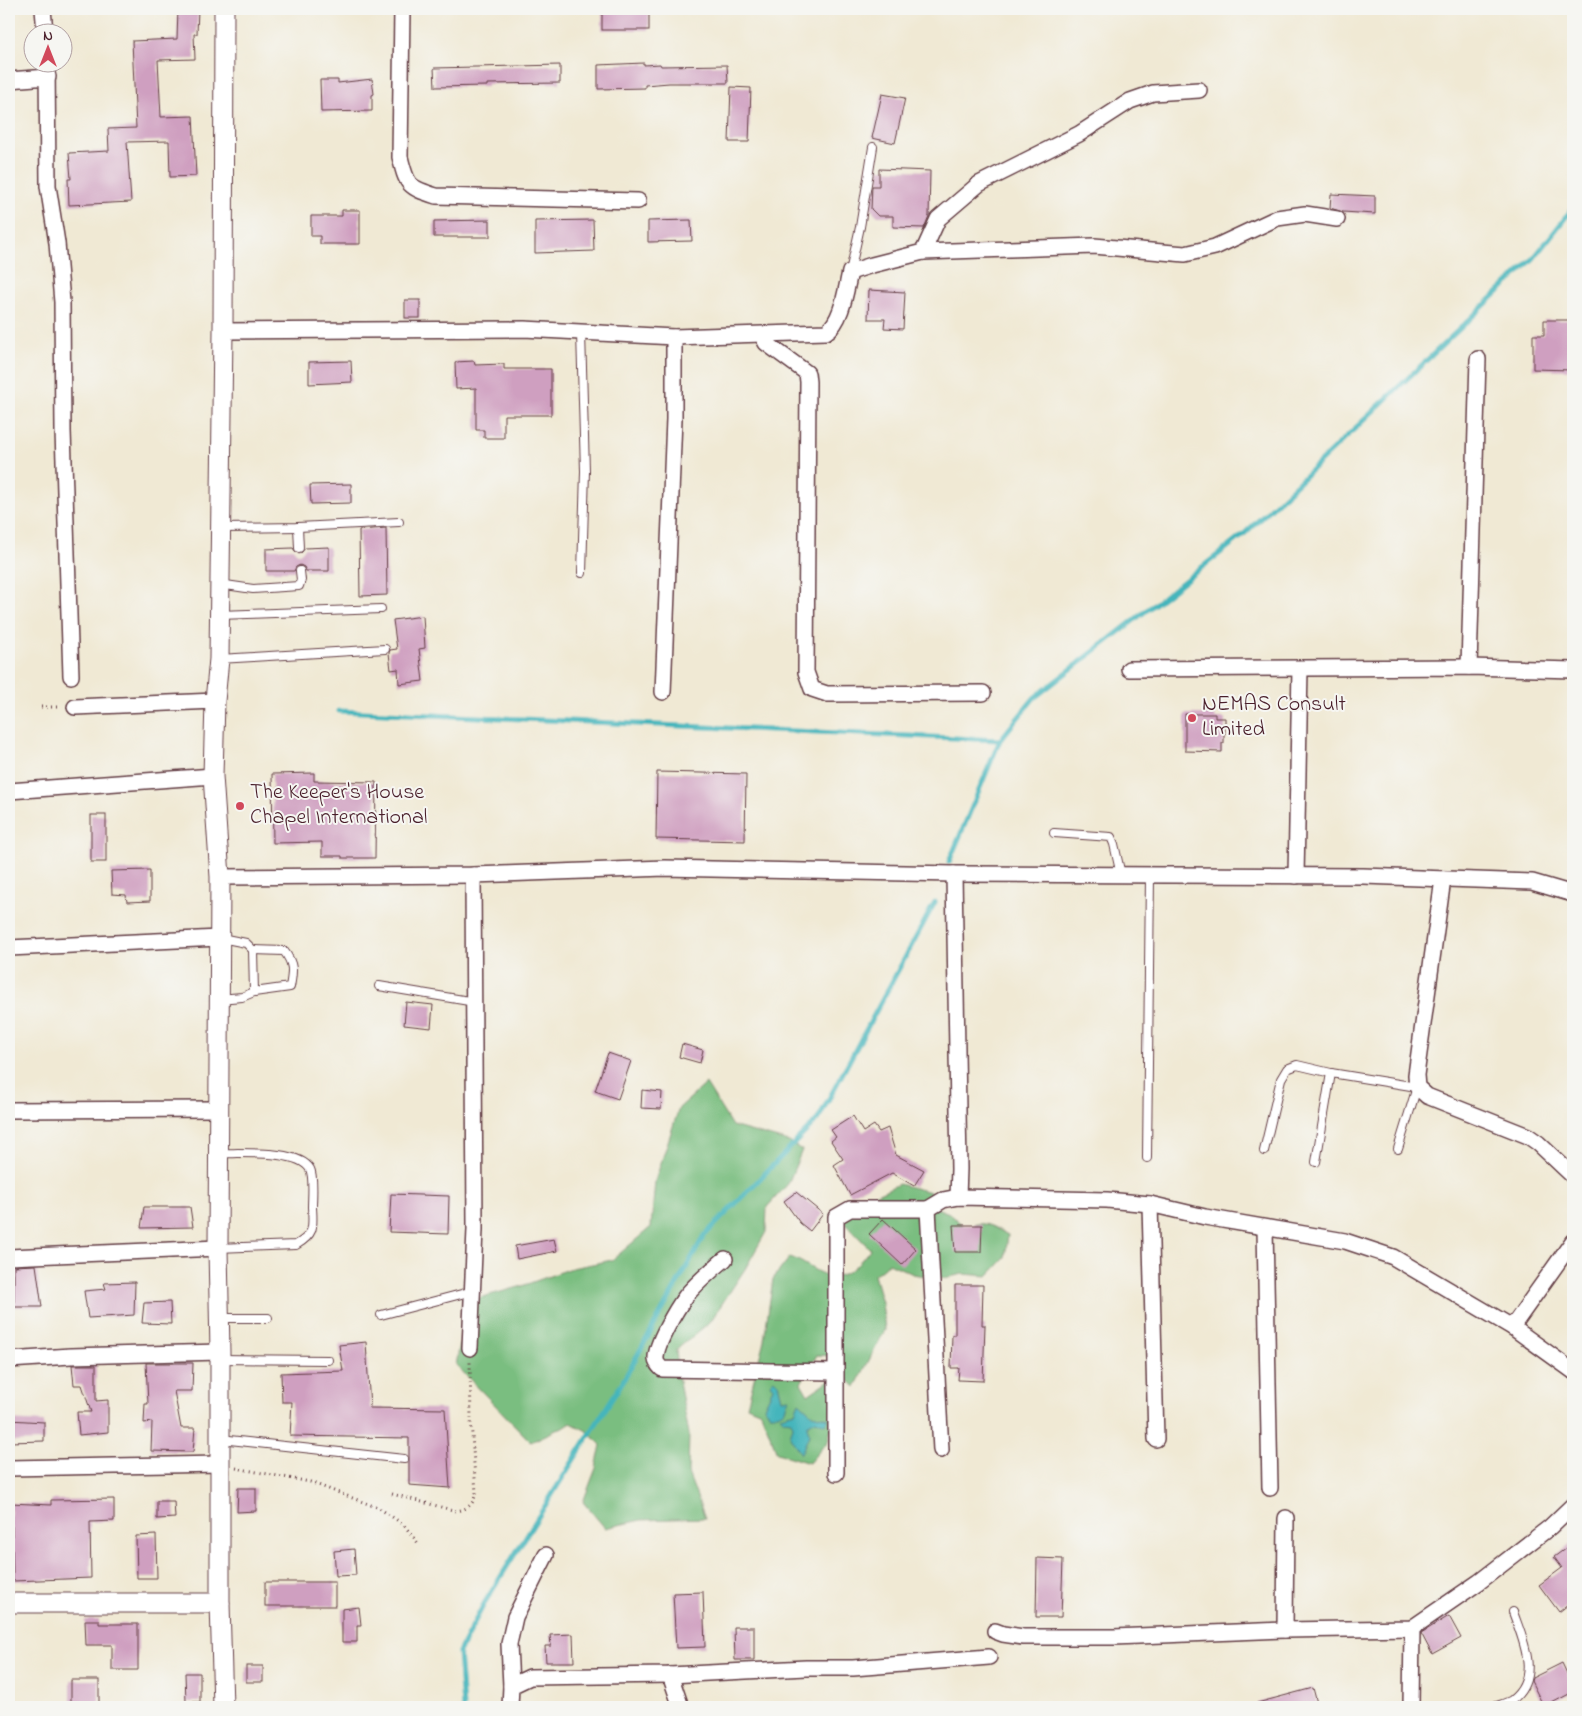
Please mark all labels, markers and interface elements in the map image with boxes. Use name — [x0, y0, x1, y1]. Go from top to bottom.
north arrow — [22, 22, 72, 72]
text: N — [43, 26, 53, 47]
place label: NEMAS Consult Limited — [1202, 689, 1346, 746]
marker: NEMAS Consult Limited — [1186, 712, 1198, 724]
place label: The Keeper's House Chapel International — [250, 777, 427, 834]
marker: The Keeper's House Chapel International — [234, 800, 246, 812]

